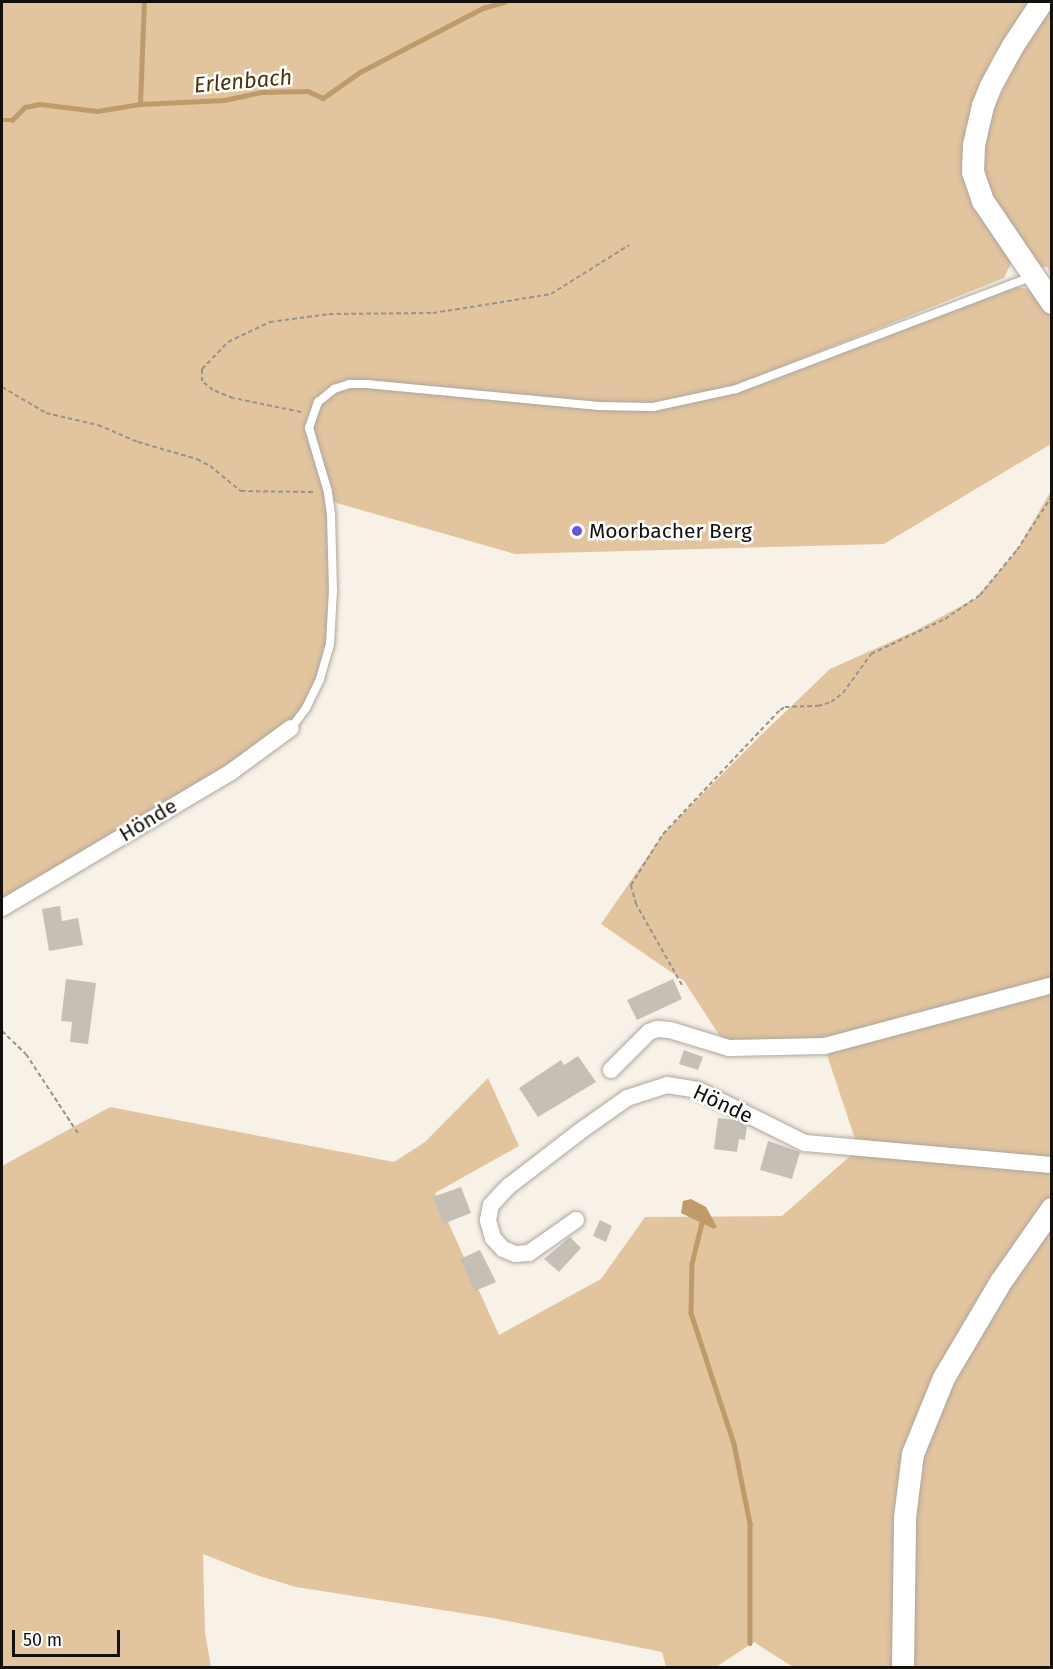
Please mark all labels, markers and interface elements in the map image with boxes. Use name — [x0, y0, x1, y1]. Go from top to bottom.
water label: Erlenbach — [193, 64, 293, 98]
place label: Moorbacher Berg — [589, 518, 752, 544]
marker: Moorbacher Berg — [570, 524, 584, 538]
street label: Hönde — [115, 793, 181, 847]
street label: Hönde — [689, 1079, 757, 1129]
scale bar — [15, 1618, 123, 1656]
text: 50 m — [23, 1629, 62, 1651]

